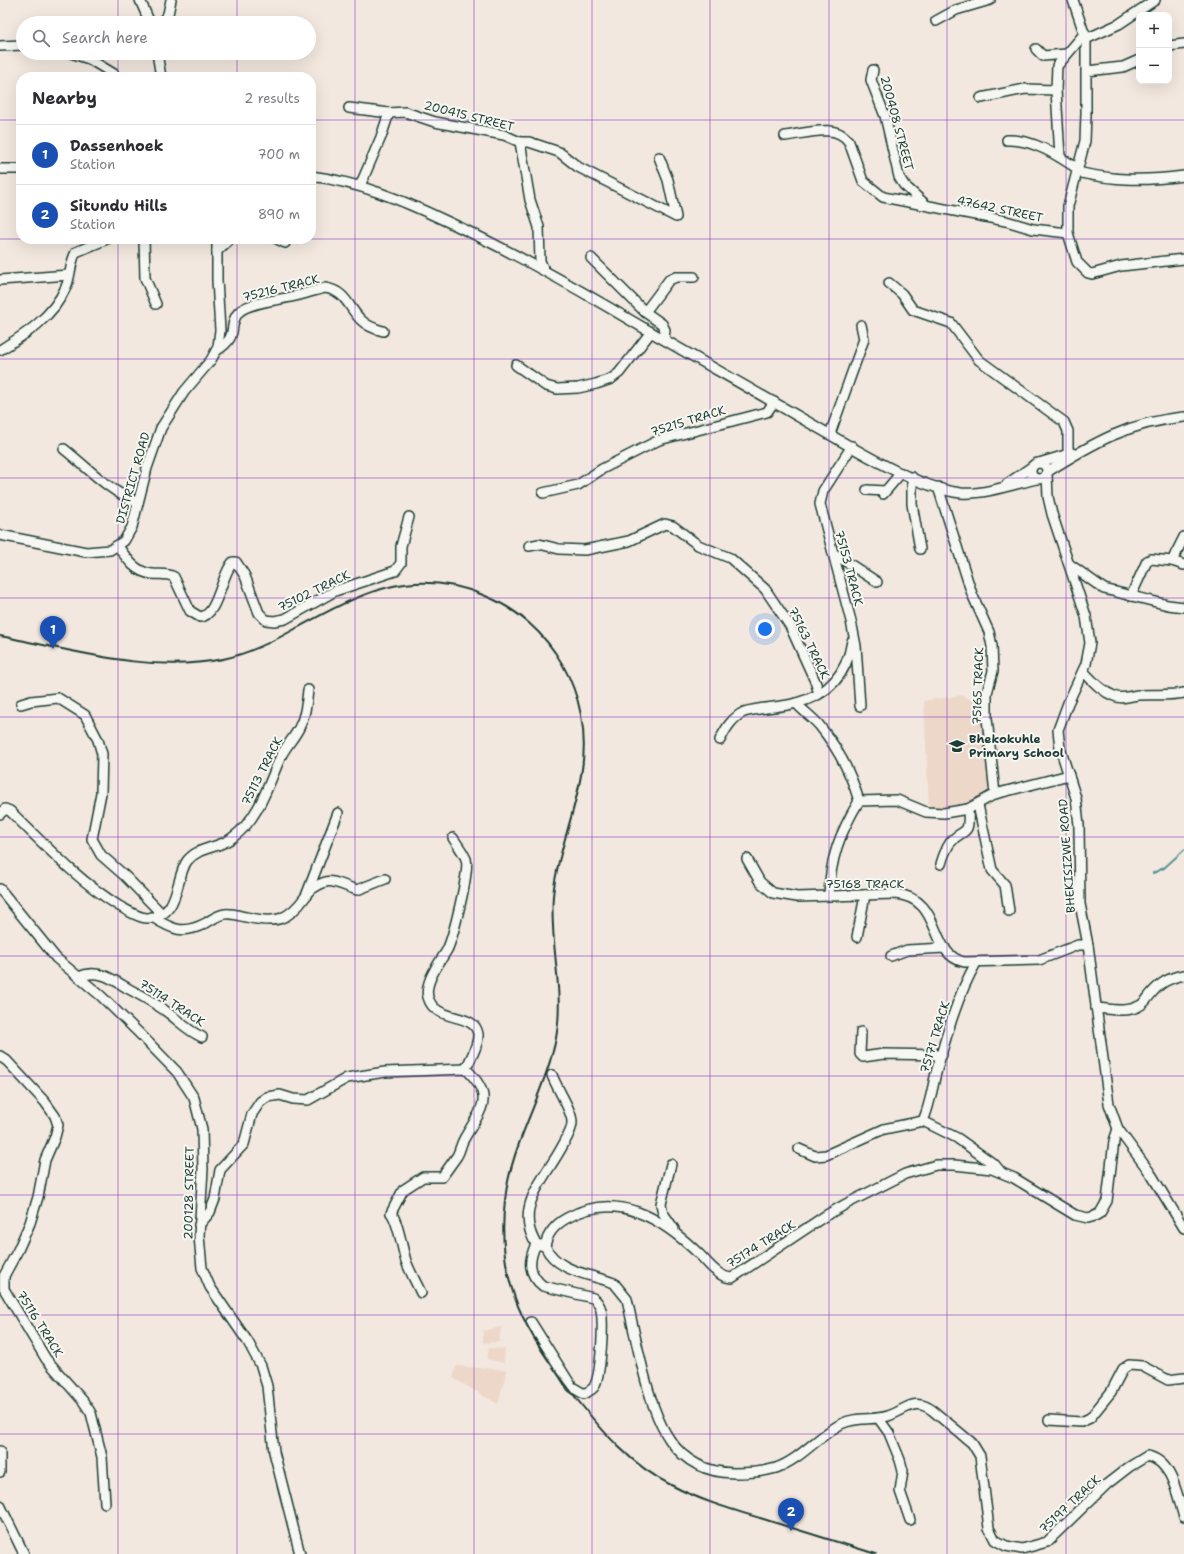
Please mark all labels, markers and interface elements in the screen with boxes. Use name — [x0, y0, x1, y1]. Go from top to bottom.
map controls — [1136, 12, 1172, 84]
button: + — [1136, 12, 1172, 48]
search box — [16, 16, 316, 60]
icon: search — [30, 27, 52, 49]
text: Search here — [62, 28, 148, 48]
button: − — [1136, 48, 1172, 84]
street label: 200408 STREET — [877, 74, 917, 173]
text: Nearby — [32, 87, 97, 109]
text: 2 results — [244, 90, 300, 107]
street label: 200415 STREET — [422, 97, 516, 135]
text: Dassenhoek — [70, 136, 164, 156]
text: 1 — [42, 146, 48, 163]
text: 700 m — [257, 146, 300, 163]
text: Station — [70, 156, 115, 173]
street label: 47642 STREET — [956, 192, 1045, 226]
text: Situndu Hills — [70, 196, 167, 216]
text: 2 — [40, 206, 50, 223]
text: 890 m — [258, 206, 300, 223]
text: Station — [70, 216, 115, 233]
street label: 75216 TRACK — [241, 271, 321, 305]
street label: 75215 TRACK — [649, 402, 728, 440]
street label: DISTRICT ROAD — [112, 430, 154, 526]
street label: 75153 TRACK — [831, 528, 867, 608]
street label: 75102 TRACK — [275, 566, 353, 615]
street label: 75163 TRACK — [785, 604, 834, 682]
pin: 1 — [40, 616, 66, 649]
your location — [755, 619, 775, 639]
street label: 75165 TRACK — [969, 647, 987, 725]
place label: Bhekokuhle Primary School — [969, 731, 1064, 761]
street label: 75113 TRACK — [238, 734, 286, 808]
school or university icon: Bhekokuhle Primary School — [948, 737, 966, 755]
street label: BHEKISIZWE ROAD — [1055, 798, 1079, 914]
street label: 75168 TRACK — [826, 876, 905, 892]
street label: 75114 TRACK — [136, 976, 208, 1030]
street label: 75171 TRACK — [916, 999, 954, 1075]
street label: 200128 STREET — [180, 1146, 198, 1240]
street label: 75174 TRACK — [723, 1216, 799, 1272]
street label: 75116 TRACK — [13, 1288, 67, 1360]
street label: 75197 TRACK — [1036, 1471, 1104, 1537]
pin: 2 — [778, 1498, 804, 1531]

